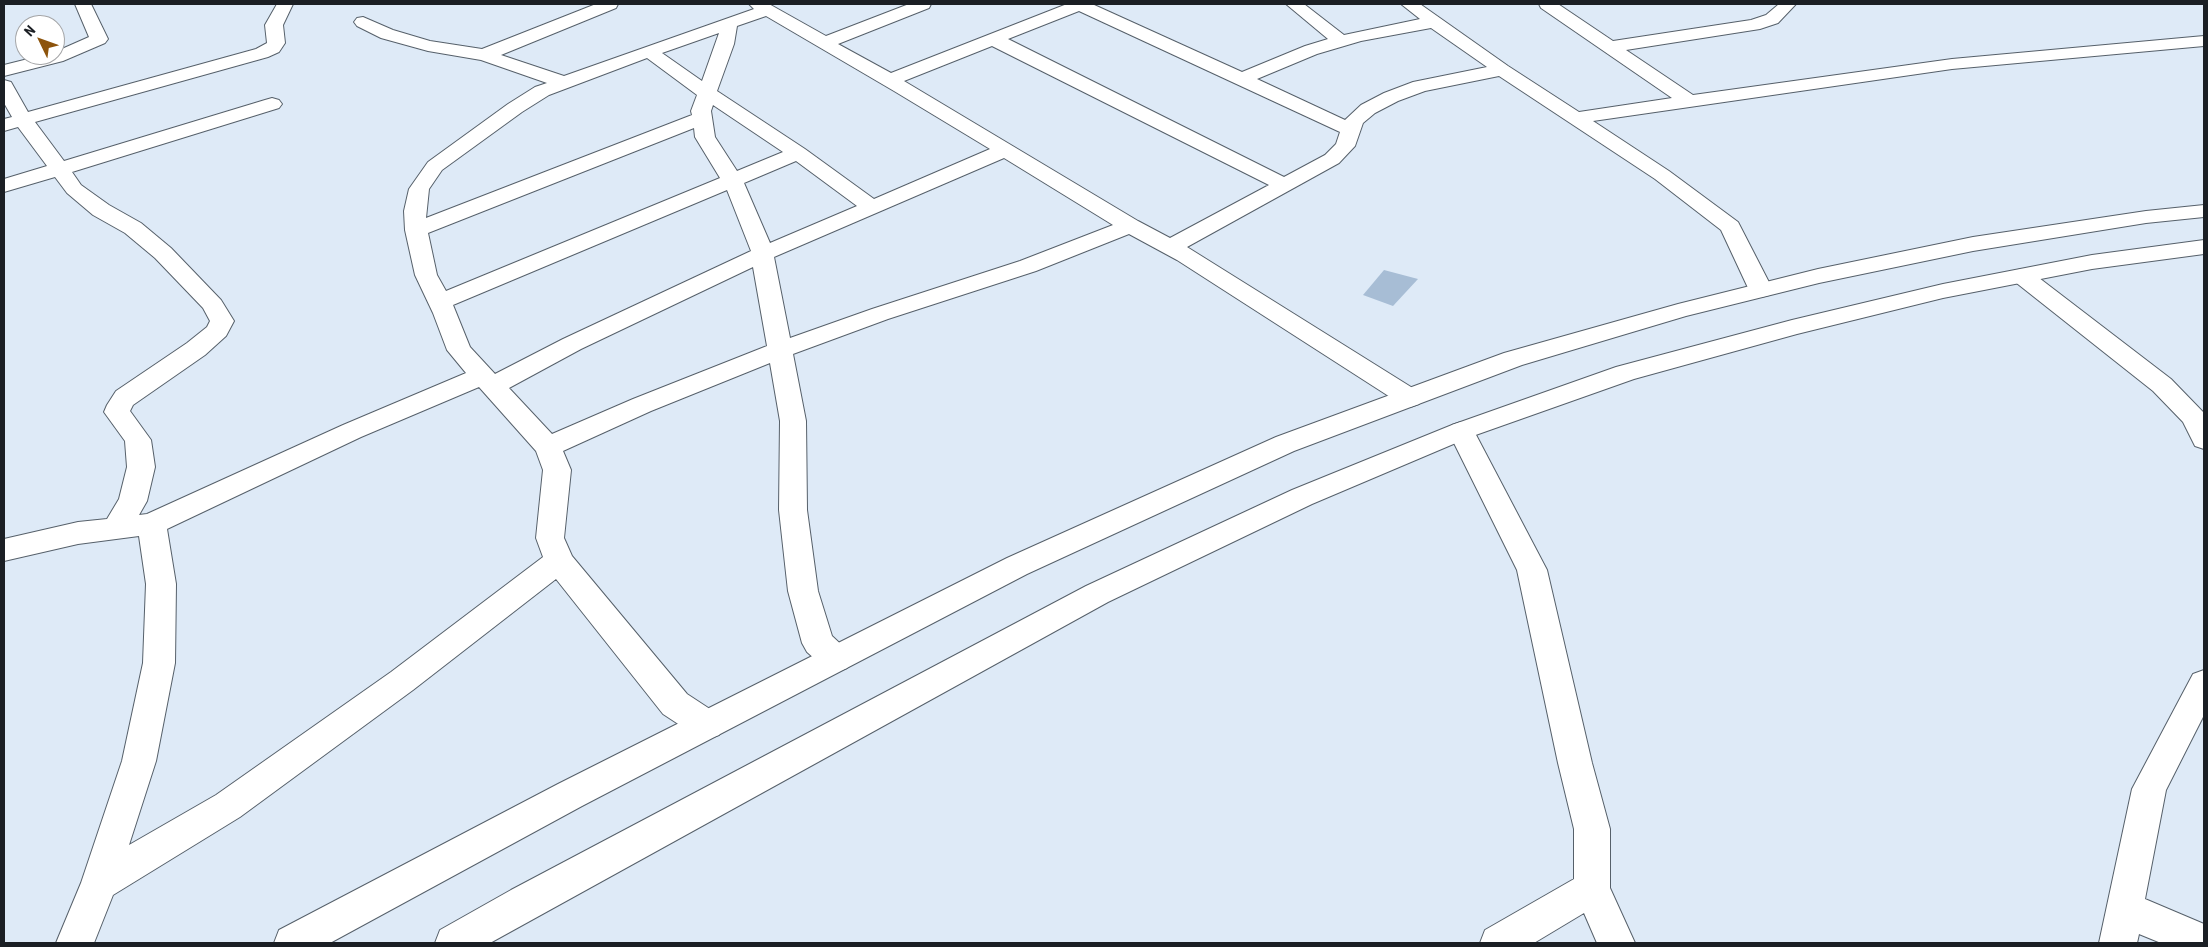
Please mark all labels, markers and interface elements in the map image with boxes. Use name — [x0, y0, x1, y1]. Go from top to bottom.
north arrow — [15, 15, 65, 65]
text: N — [21, 22, 38, 39]

